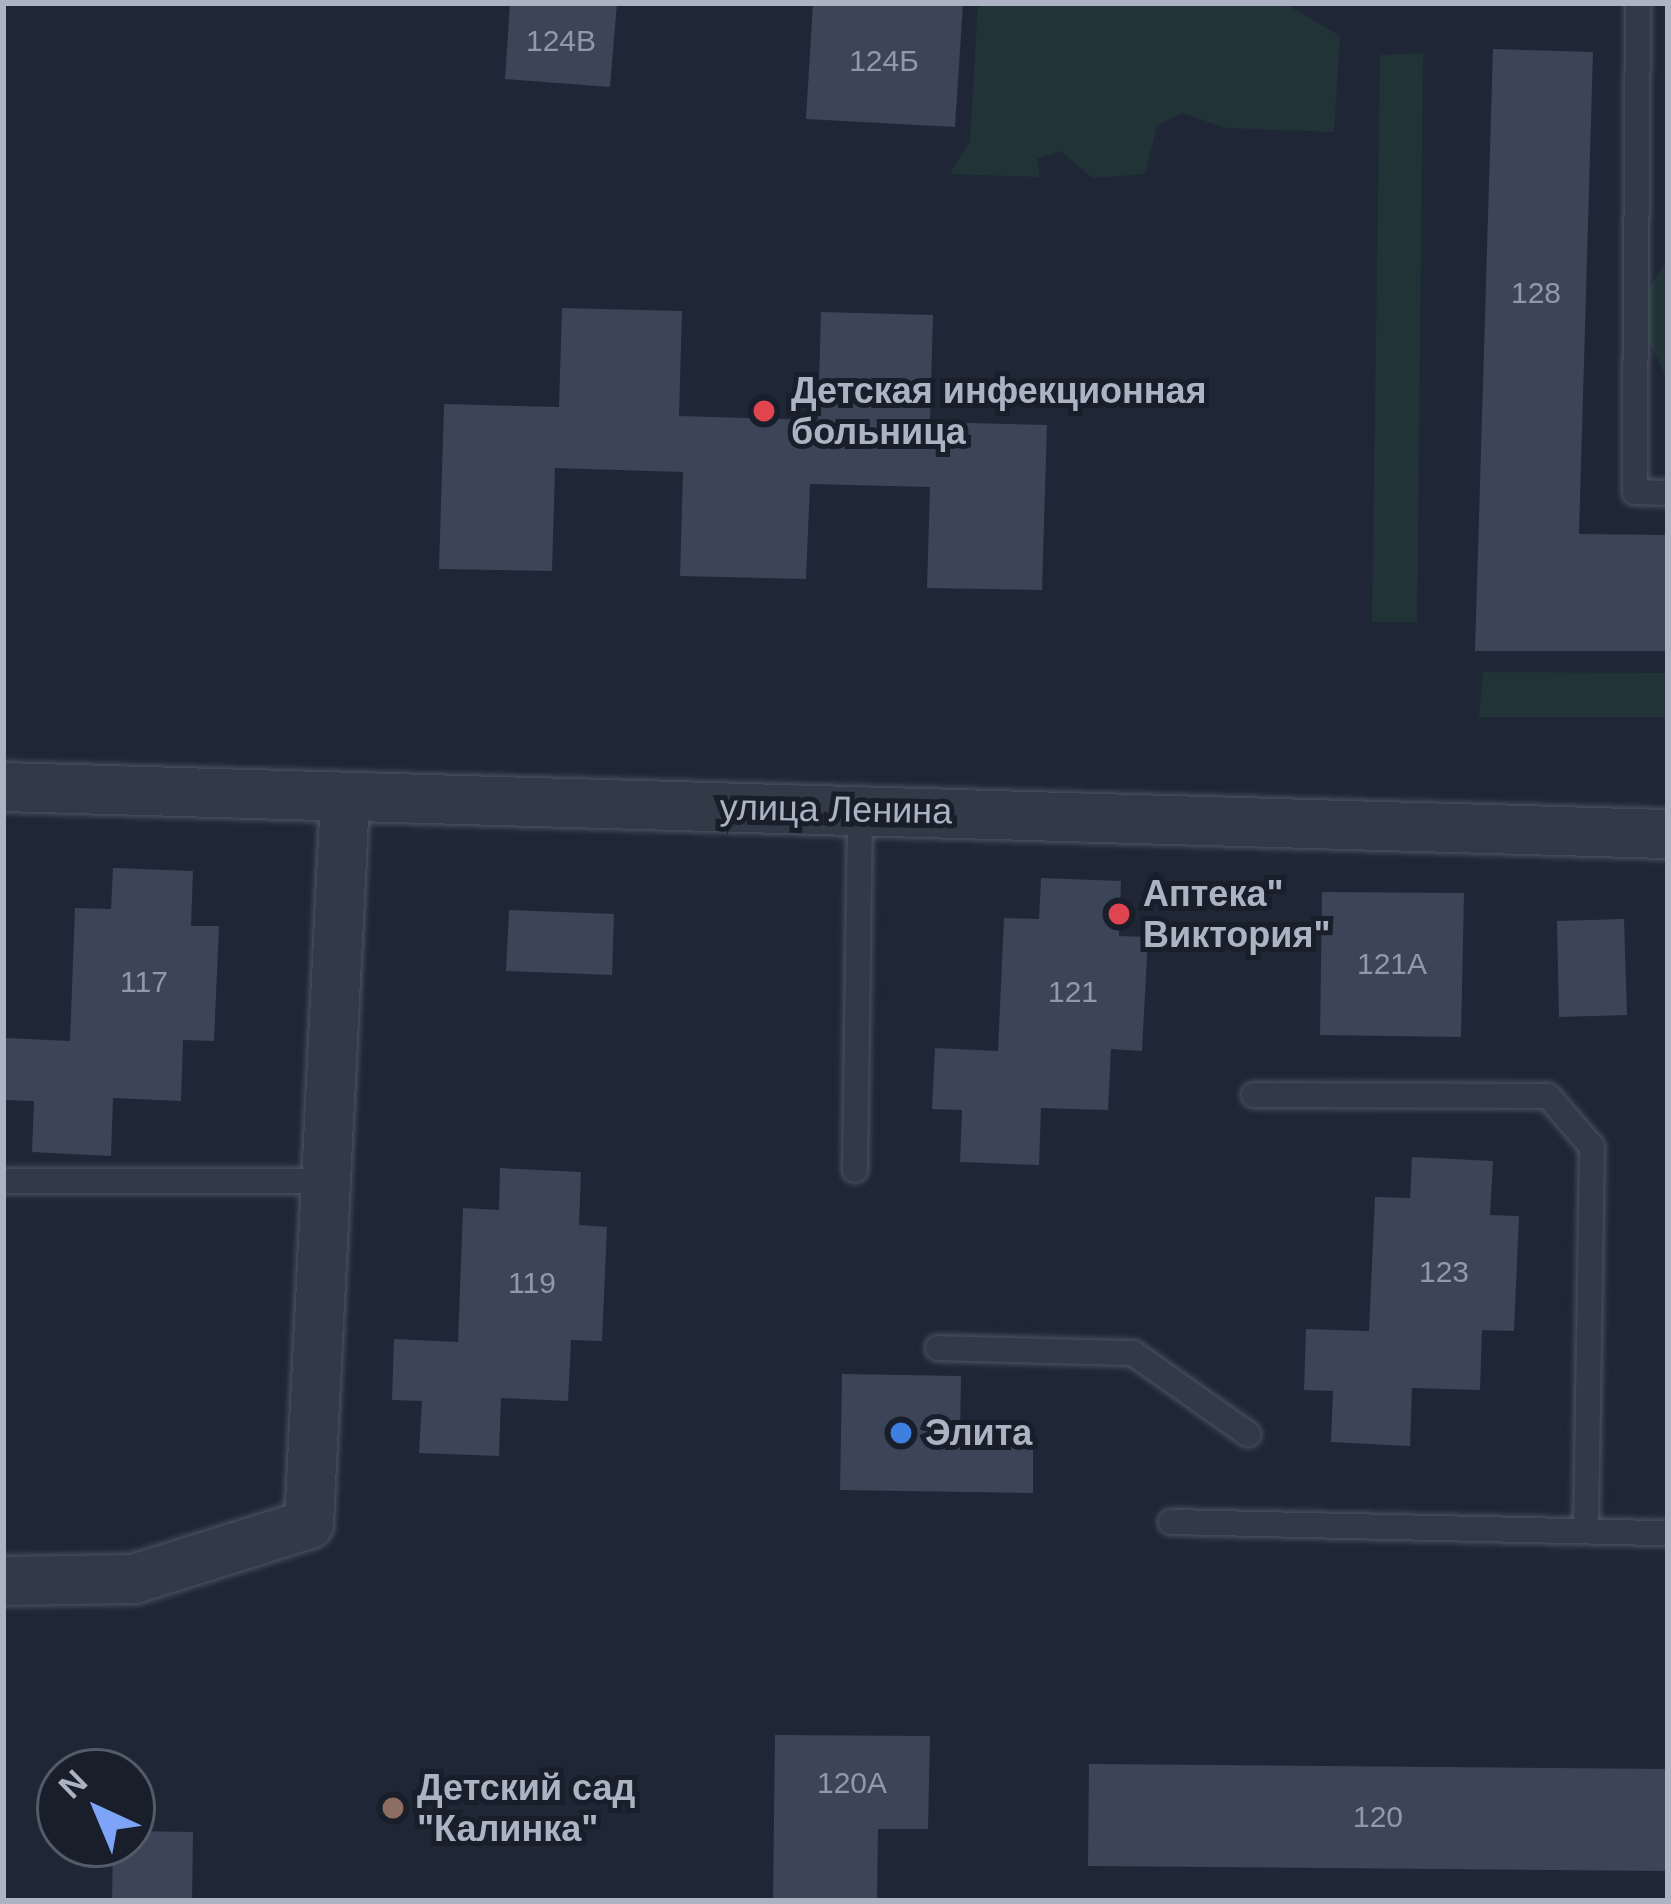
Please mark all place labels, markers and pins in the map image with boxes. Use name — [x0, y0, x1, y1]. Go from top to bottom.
place label: Детская инфекционная больница — [791, 368, 1207, 453]
marker: Детская инфекционная больница — [748, 395, 780, 427]
place label: Аптека" Виктория" — [1143, 871, 1330, 956]
marker: Аптека" Виктория" — [1106, 901, 1132, 927]
place label: Элита — [925, 1411, 1032, 1455]
marker: Элита — [888, 1420, 914, 1446]
place label: Детский сад "Калинка" — [417, 1765, 635, 1850]
marker: Детский сад "Калинка" — [380, 1795, 406, 1821]

